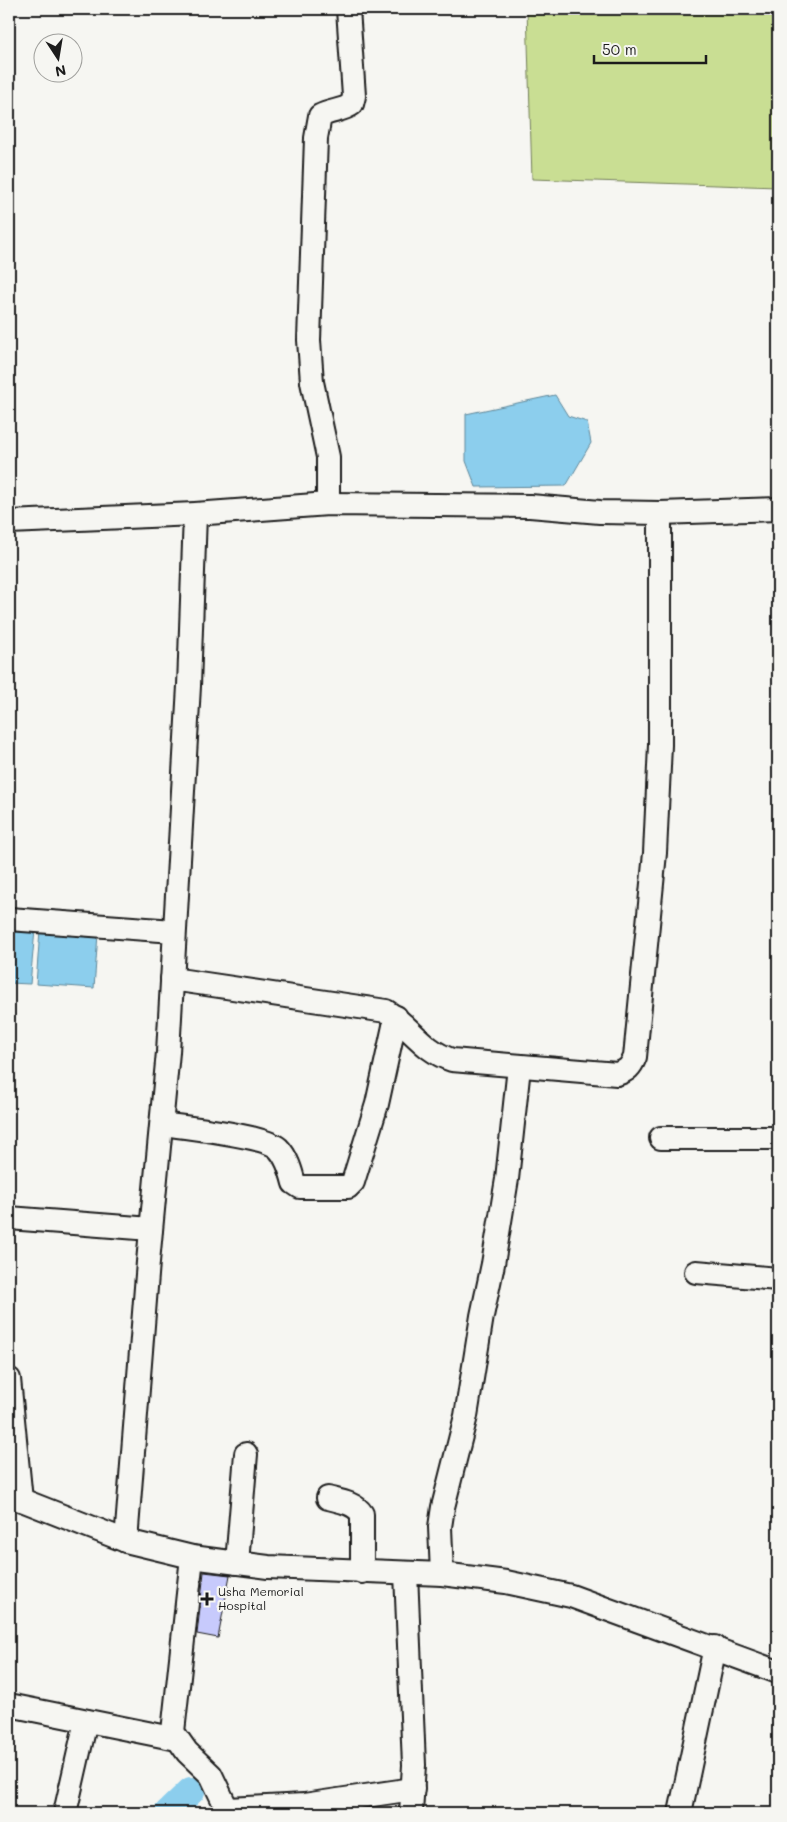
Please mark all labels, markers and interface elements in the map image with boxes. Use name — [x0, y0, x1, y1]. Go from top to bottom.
north arrow — [32, 32, 82, 82]
scale bar — [594, 32, 707, 64]
text: 50 m — [602, 39, 637, 59]
text: N — [54, 61, 68, 82]
place label: Usha Memorial Hospital — [218, 1583, 304, 1613]
marker: Usha Memorial Hospital — [200, 1592, 214, 1606]

